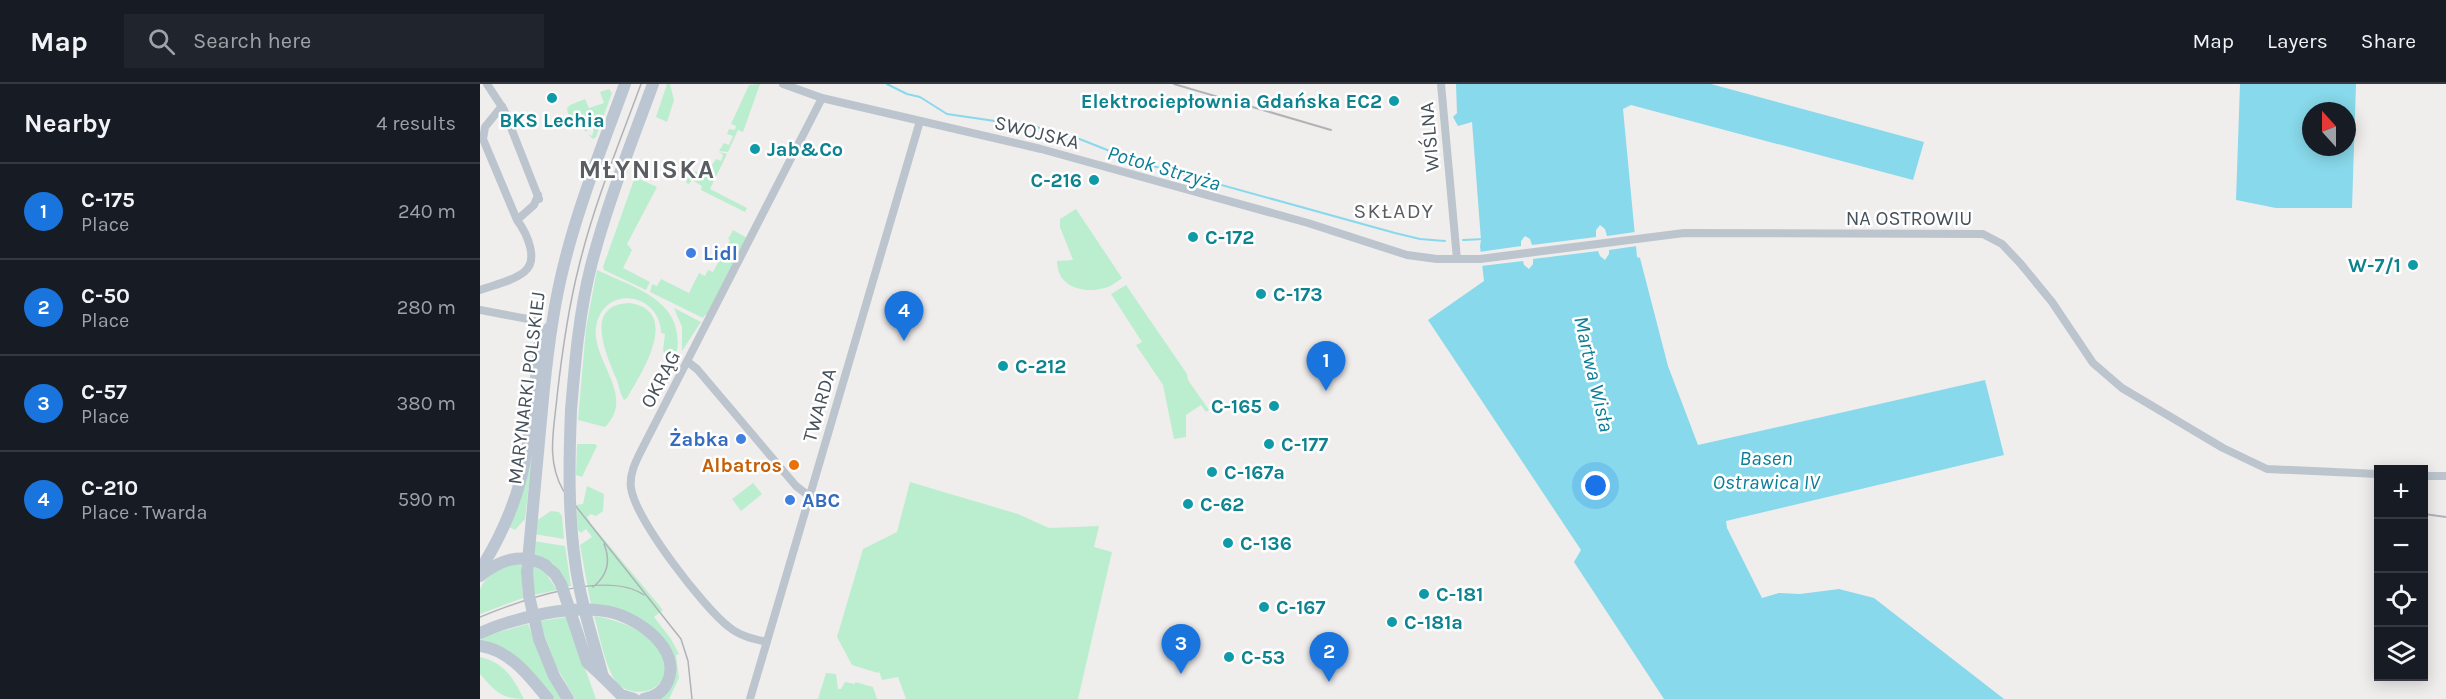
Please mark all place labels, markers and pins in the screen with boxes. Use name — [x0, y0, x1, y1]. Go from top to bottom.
place label: Elektrociepłownia Gdańska EC2 — [1081, 90, 1382, 113]
marker: BKS Lechia — [545, 91, 559, 105]
marker: Elektrociepłownia Gdańska EC2 — [1387, 94, 1401, 108]
place label: BKS Lechia — [499, 109, 605, 132]
place label: Jab&Co — [767, 138, 843, 161]
marker: Jab&Co — [748, 142, 762, 156]
place label: C-216 — [1030, 169, 1082, 192]
marker: C-216 — [1087, 173, 1101, 187]
place label: C-172 — [1205, 226, 1254, 249]
marker: C-172 — [1186, 230, 1200, 244]
place label: Lidl — [703, 242, 738, 265]
marker: Lidl — [684, 246, 698, 260]
place label: W-7/1 — [2348, 254, 2401, 277]
marker: W-7/1 — [2406, 258, 2420, 272]
place label: C-173 — [1273, 283, 1323, 306]
marker: C-173 — [1254, 287, 1268, 301]
pin: 4 — [884, 292, 924, 341]
pin: 1 — [1306, 342, 1346, 391]
place label: C-212 — [1015, 355, 1066, 378]
marker: C-212 — [996, 359, 1010, 373]
place label: C-165 — [1211, 395, 1262, 418]
marker: C-165 — [1267, 399, 1281, 413]
place label: Żabka — [669, 428, 729, 451]
marker: Żabka — [734, 432, 748, 446]
place label: C-177 — [1281, 433, 1328, 456]
marker: C-177 — [1262, 437, 1276, 451]
place label: Albatros — [702, 454, 782, 477]
marker: Albatros — [787, 458, 801, 472]
place label: C-167a — [1224, 461, 1285, 484]
marker: C-167a — [1205, 465, 1219, 479]
place label: ABC — [802, 489, 840, 512]
marker: ABC — [783, 493, 797, 507]
place label: C-62 — [1200, 493, 1244, 516]
marker: C-62 — [1181, 497, 1195, 511]
place label: C-136 — [1240, 532, 1292, 555]
marker: C-136 — [1221, 536, 1235, 550]
place label: C-181 — [1436, 583, 1483, 606]
marker: C-181 — [1417, 587, 1431, 601]
place label: C-167 — [1276, 596, 1325, 619]
marker: C-167 — [1257, 600, 1271, 614]
place label: C-181a — [1404, 611, 1463, 634]
marker: C-181a — [1385, 615, 1399, 629]
pin: 3 — [1162, 624, 1200, 674]
pin: 2 — [1310, 632, 1348, 682]
place label: C-53 — [1241, 646, 1285, 669]
marker: C-53 — [1222, 650, 1236, 664]

